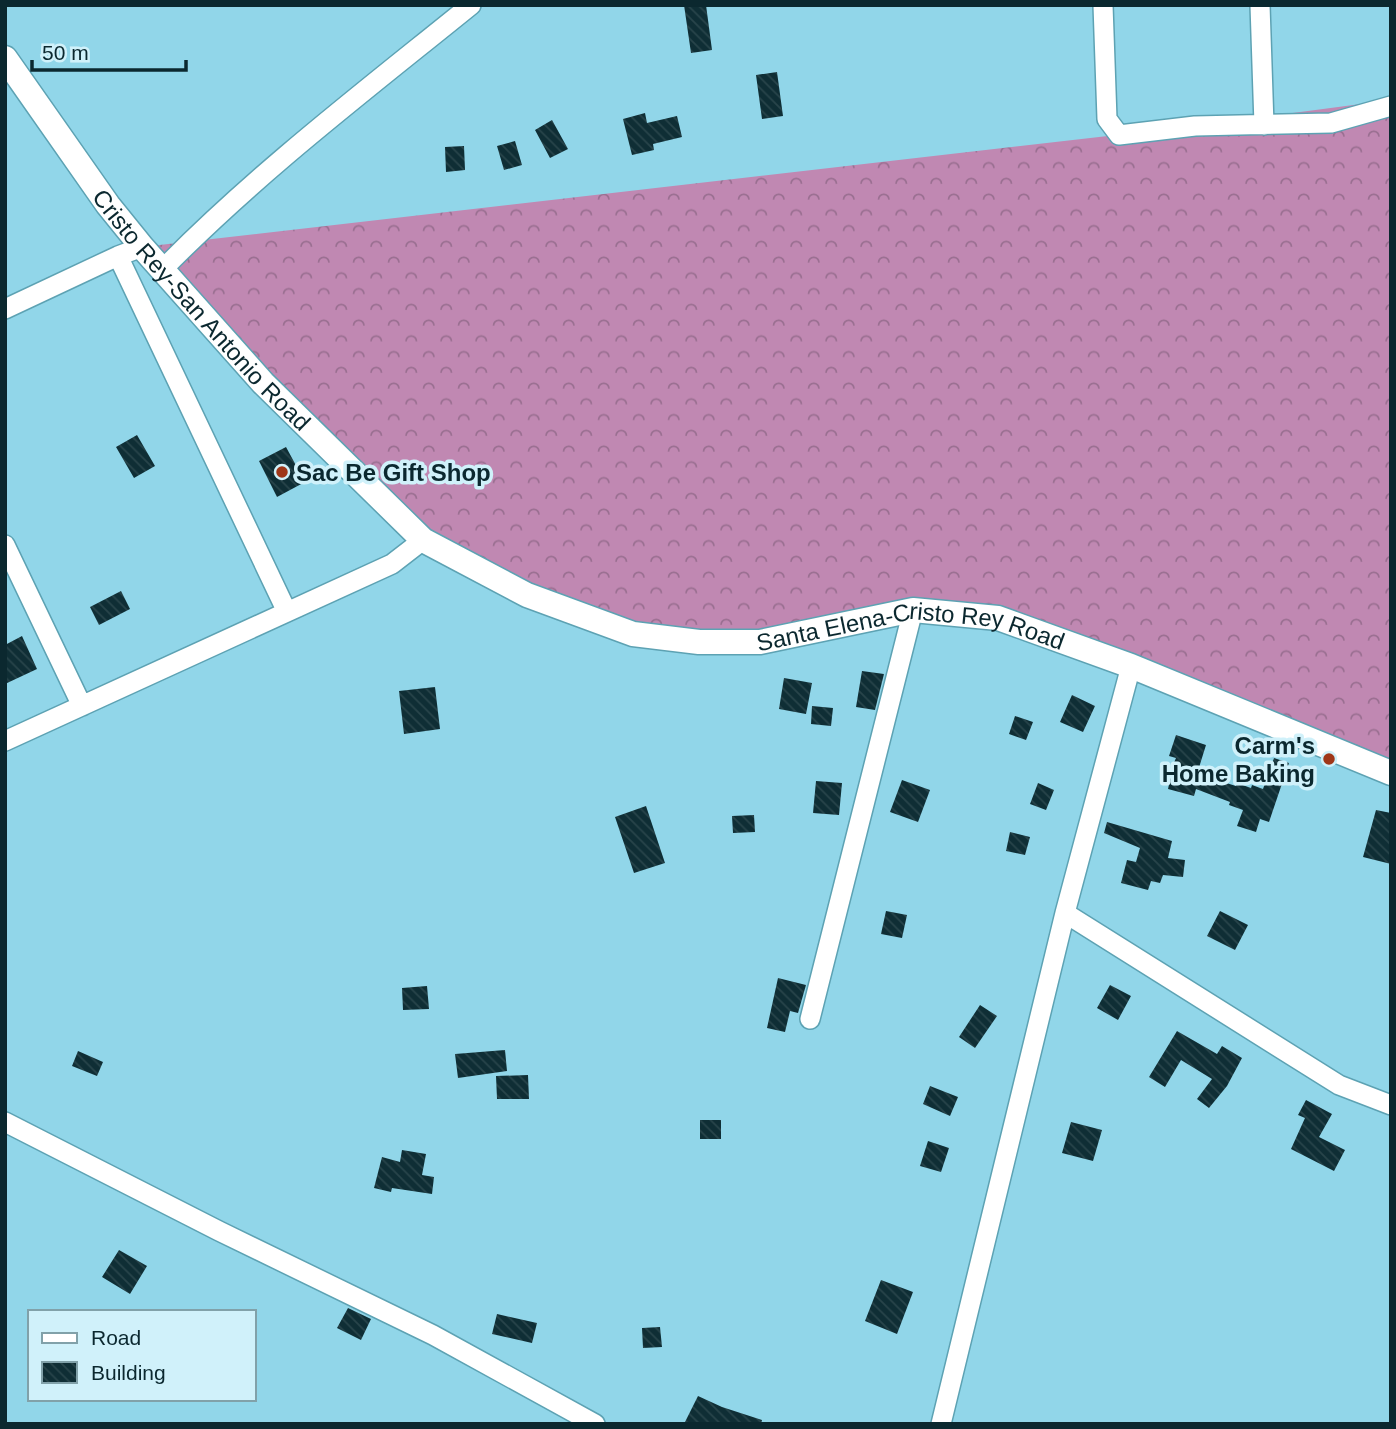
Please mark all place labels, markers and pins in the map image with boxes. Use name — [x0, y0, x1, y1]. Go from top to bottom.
place label: Sac Be Gift Shop — [296, 459, 491, 486]
marker: Sac Be Gift Shop — [274, 464, 290, 480]
place label: Carm's Home Baking — [1162, 732, 1315, 787]
marker: Carm's Home Baking — [1321, 751, 1337, 767]

